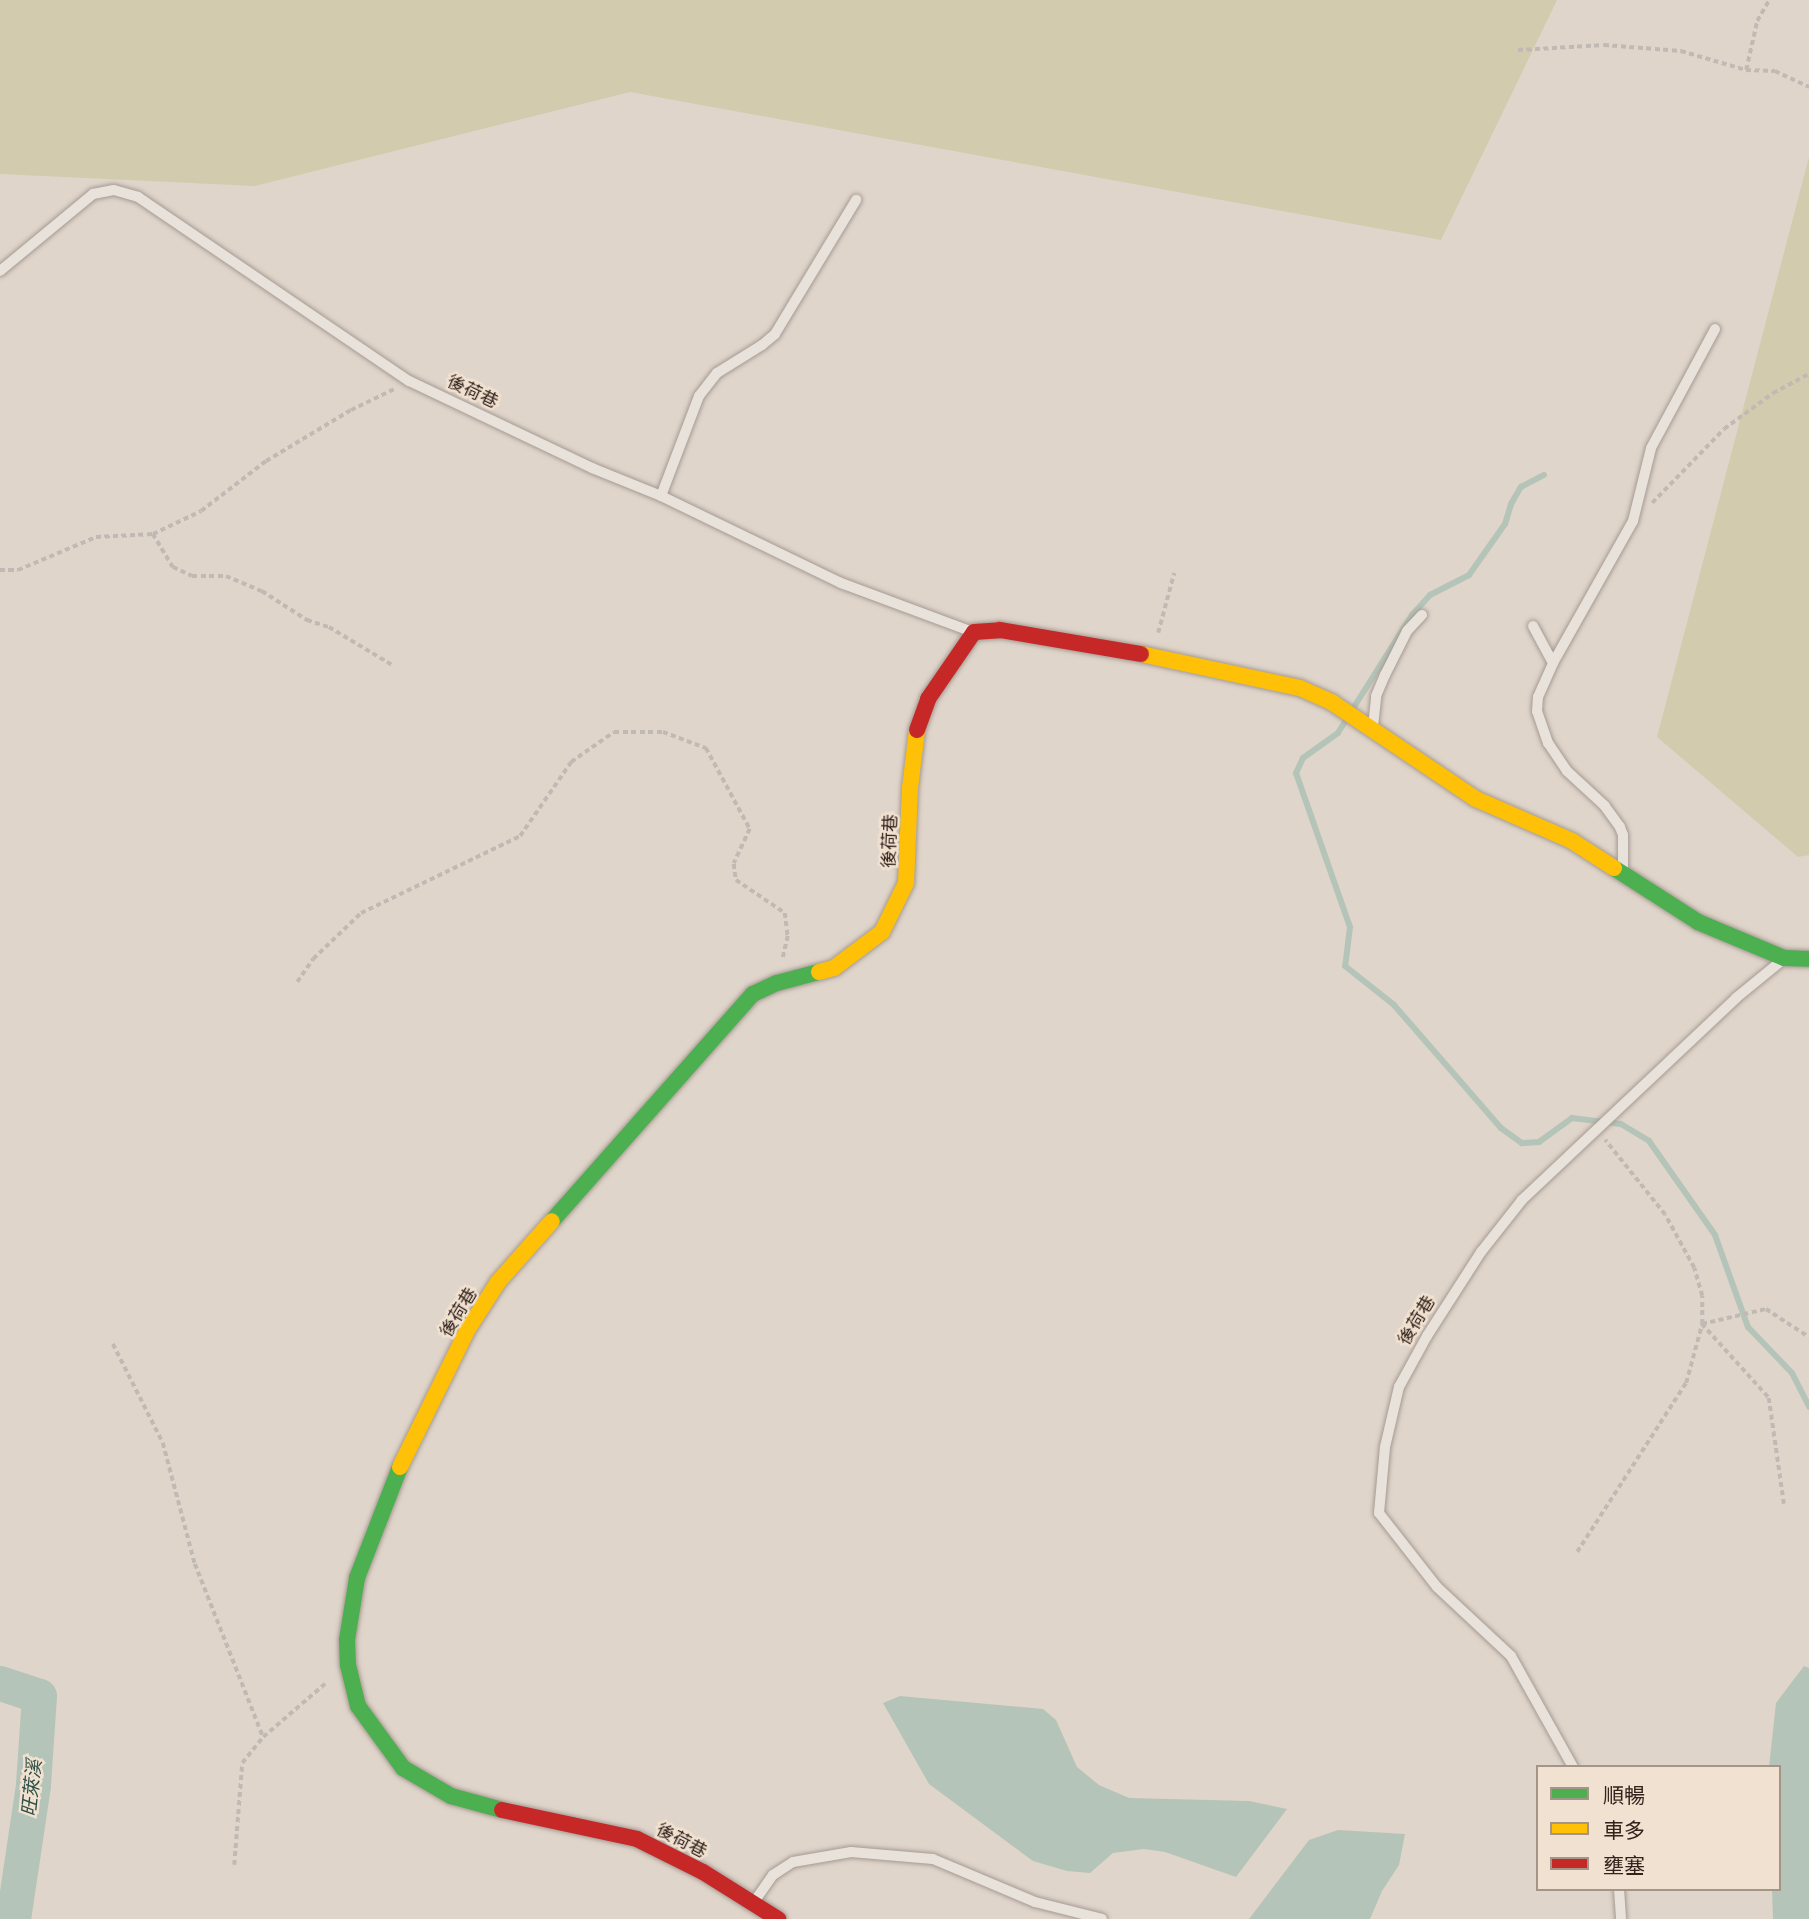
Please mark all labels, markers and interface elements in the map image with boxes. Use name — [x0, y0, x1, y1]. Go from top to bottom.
street label: 後荷巷 — [444, 370, 502, 412]
street label: 後荷巷 — [877, 814, 901, 868]
street label: 後荷巷 — [435, 1283, 481, 1341]
street label: 後荷巷 — [1393, 1291, 1439, 1349]
water label: 旺萊溪 — [17, 1758, 45, 1818]
legend — [1536, 1765, 1781, 1891]
text: 順暢 — [1603, 1781, 1645, 1809]
text: 車多 — [1603, 1816, 1645, 1844]
street label: 後荷巷 — [653, 1818, 711, 1862]
text: 壅塞 — [1603, 1851, 1645, 1879]

